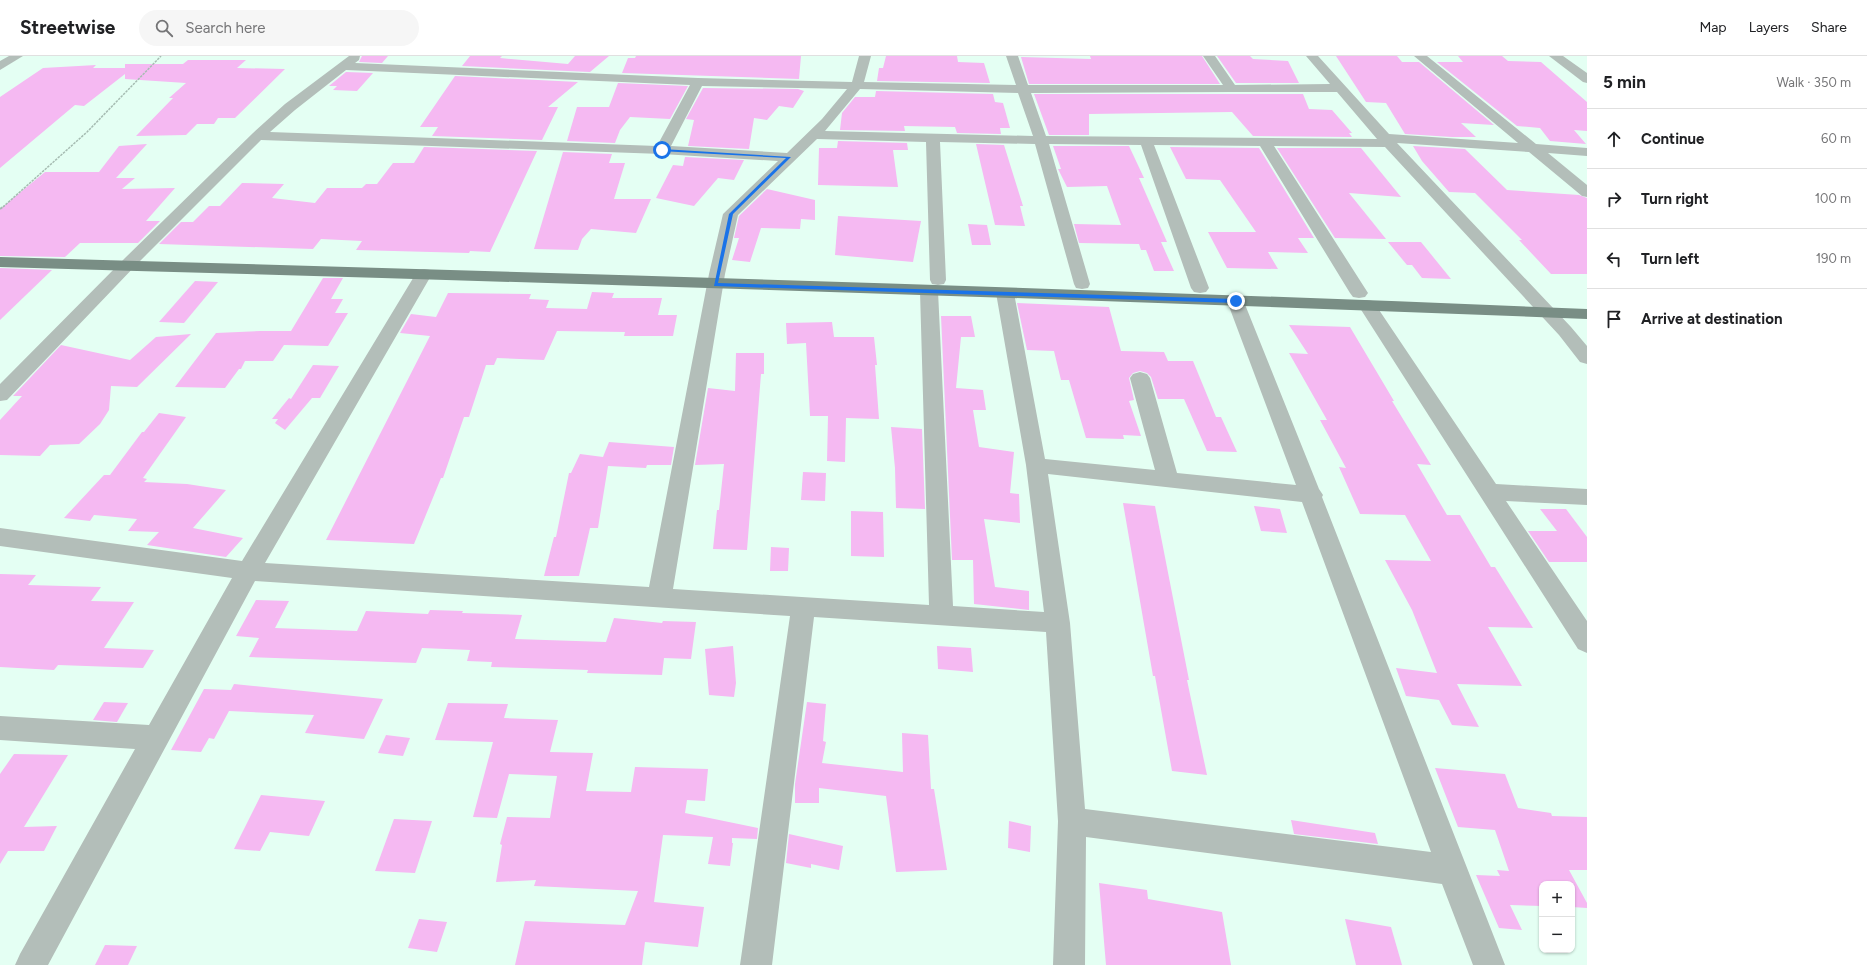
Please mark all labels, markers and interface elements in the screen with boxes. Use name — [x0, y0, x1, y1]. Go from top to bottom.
search box — [139, 10, 419, 46]
text: Streetwise — [20, 16, 115, 39]
icon: search — [153, 17, 175, 39]
text: Search here — [185, 19, 265, 37]
text: Map — [1699, 19, 1727, 36]
text: Layers — [1749, 19, 1789, 36]
text: Share — [1811, 19, 1847, 36]
text: 5 min — [1603, 72, 1646, 92]
text: Walk · 350 m — [1776, 75, 1851, 90]
icon: ahead — [1603, 128, 1625, 150]
text: Continue — [1641, 130, 1704, 148]
text: 60 m — [1821, 131, 1851, 146]
route start — [653, 141, 671, 159]
icon: right — [1603, 188, 1625, 210]
text: Turn right — [1641, 190, 1709, 208]
text: 100 m — [1815, 191, 1851, 206]
icon: left — [1603, 248, 1625, 270]
text: Turn left — [1641, 250, 1699, 268]
text: 190 m — [1816, 251, 1851, 266]
route end — [1227, 292, 1245, 310]
icon: arrive — [1603, 308, 1625, 330]
text: Arrive at destination — [1641, 310, 1782, 328]
map controls — [1539, 881, 1575, 953]
button: + — [1539, 881, 1575, 917]
button: − — [1539, 917, 1575, 953]

